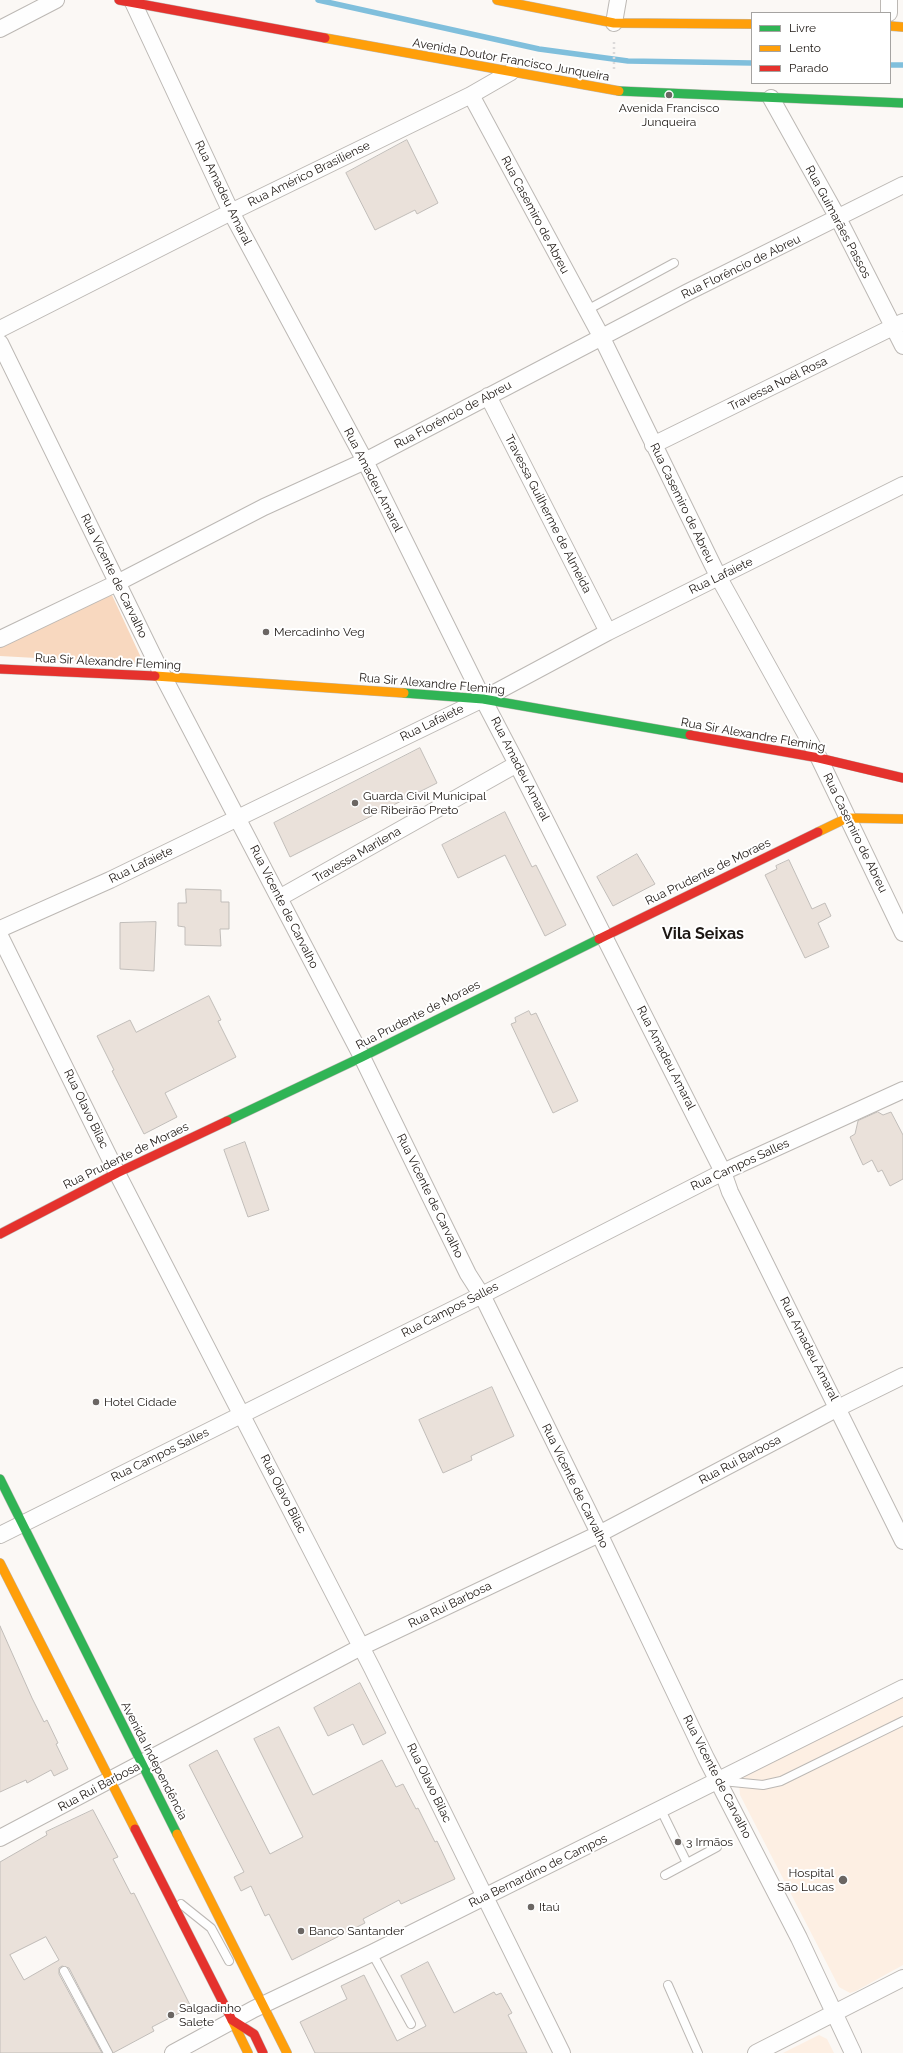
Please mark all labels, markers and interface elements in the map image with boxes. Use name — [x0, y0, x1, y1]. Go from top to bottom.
legend — [751, 12, 891, 84]
text: Livre — [789, 21, 816, 35]
street label: Avenida Doutor Francisco Junqueira — [411, 36, 611, 84]
text: Lento — [789, 41, 821, 55]
text: Parado — [789, 61, 828, 75]
marker: Avenida Francisco Junqueira — [664, 90, 674, 100]
place label: Avenida Francisco Junqueira — [619, 101, 719, 129]
street label: Rua Amadeu Amaral — [191, 138, 255, 248]
street label: Rua Américo Brasiliense — [246, 138, 372, 210]
street label: Rua Casemiro de Abreu — [498, 154, 572, 276]
street label: Rua Guimarães Passos — [802, 163, 874, 281]
street label: Rua Florêncio de Abreu — [679, 232, 803, 302]
street label: Travessa Noél Rosa — [726, 354, 830, 414]
street label: Rua Florêncio de Abreu — [392, 378, 514, 452]
street label: Rua Amadeu Amaral — [341, 426, 405, 534]
street label: Travessa Guilherme de Almeida — [502, 432, 594, 596]
street label: Rua Casemiro de Abreu — [647, 441, 717, 565]
street label: Rua Vicente de Carvalho — [78, 512, 150, 640]
street label: Rua Lafaiete — [687, 554, 755, 598]
place label: Mercadinho Veg — [274, 625, 365, 639]
marker: Mercadinho Veg — [261, 627, 271, 637]
street label: Rua Sir Alexandre Fleming — [35, 651, 181, 673]
street label: Rua Sir Alexandre Fleming — [358, 670, 506, 698]
street label: Rua Lafaiete — [398, 701, 466, 745]
street label: Rua Amadeu Amaral — [488, 715, 552, 823]
street label: Rua Sir Alexandre Fleming — [680, 715, 826, 755]
street label: Rua Casemiro de Abreu — [820, 771, 890, 895]
place label: Guarda Civil Municipal de Ribeirão Preto — [363, 789, 486, 817]
marker: Guarda Civil Municipal de Ribeirão Preto — [350, 798, 360, 808]
street label: Travessa Marilena — [311, 824, 403, 886]
street label: Rua Prudente de Moraes — [643, 835, 773, 909]
street label: Rua Lafaiete — [107, 843, 175, 887]
street label: Rua Vicente de Carvalho — [247, 843, 321, 971]
district label: Vila Seixas — [662, 924, 744, 944]
street label: Rua Prudente de Moraes — [354, 977, 482, 1053]
street label: Rua Amadeu Amaral — [634, 1004, 698, 1112]
street label: Rua Olavo Bilac — [61, 1067, 111, 1151]
street label: Rua Prudente de Moraes — [61, 1119, 191, 1193]
street label: Rua Vicente de Carvalho — [394, 1132, 466, 1260]
street label: Rua Campos Salles — [689, 1136, 791, 1194]
street label: Rua Campos Salles — [399, 1279, 501, 1341]
street label: Rua Amadeu Amaral — [777, 1295, 841, 1403]
place label: Hotel Cidade — [104, 1395, 176, 1409]
marker: Hotel Cidade — [91, 1397, 101, 1407]
street label: Rua Vicente de Carvalho — [539, 1422, 611, 1550]
street label: Rua Campos Salles — [109, 1425, 211, 1485]
street label: Rua Rui Barbosa — [697, 1432, 783, 1488]
street label: Rua Olavo Bilac — [257, 1452, 309, 1536]
street label: Rua Rui Barbosa — [406, 1579, 494, 1631]
street label: Avenida Independência — [118, 1699, 190, 1823]
street label: Rua Vicente de Carvalho — [680, 1713, 754, 1841]
street label: Rua Olavo Bilac — [404, 1741, 454, 1825]
street label: Rua Rui Barbosa — [56, 1759, 142, 1815]
street label: Rua Bernardino de Campos — [466, 1831, 610, 1911]
place label: 3 Irmãos — [686, 1835, 733, 1849]
marker: 3 Irmãos — [673, 1837, 683, 1847]
place label: Hospital São Lucas — [777, 1866, 834, 1894]
marker: Hospital São Lucas — [837, 1874, 849, 1886]
place label: Itaú — [539, 1900, 560, 1914]
marker: Itaú — [526, 1902, 536, 1912]
place label: Banco Santander — [309, 1924, 404, 1938]
marker: Banco Santander — [296, 1926, 306, 1936]
place label: Salgadinho Salete — [179, 2001, 241, 2029]
marker: Salgadinho Salete — [166, 2010, 176, 2020]

